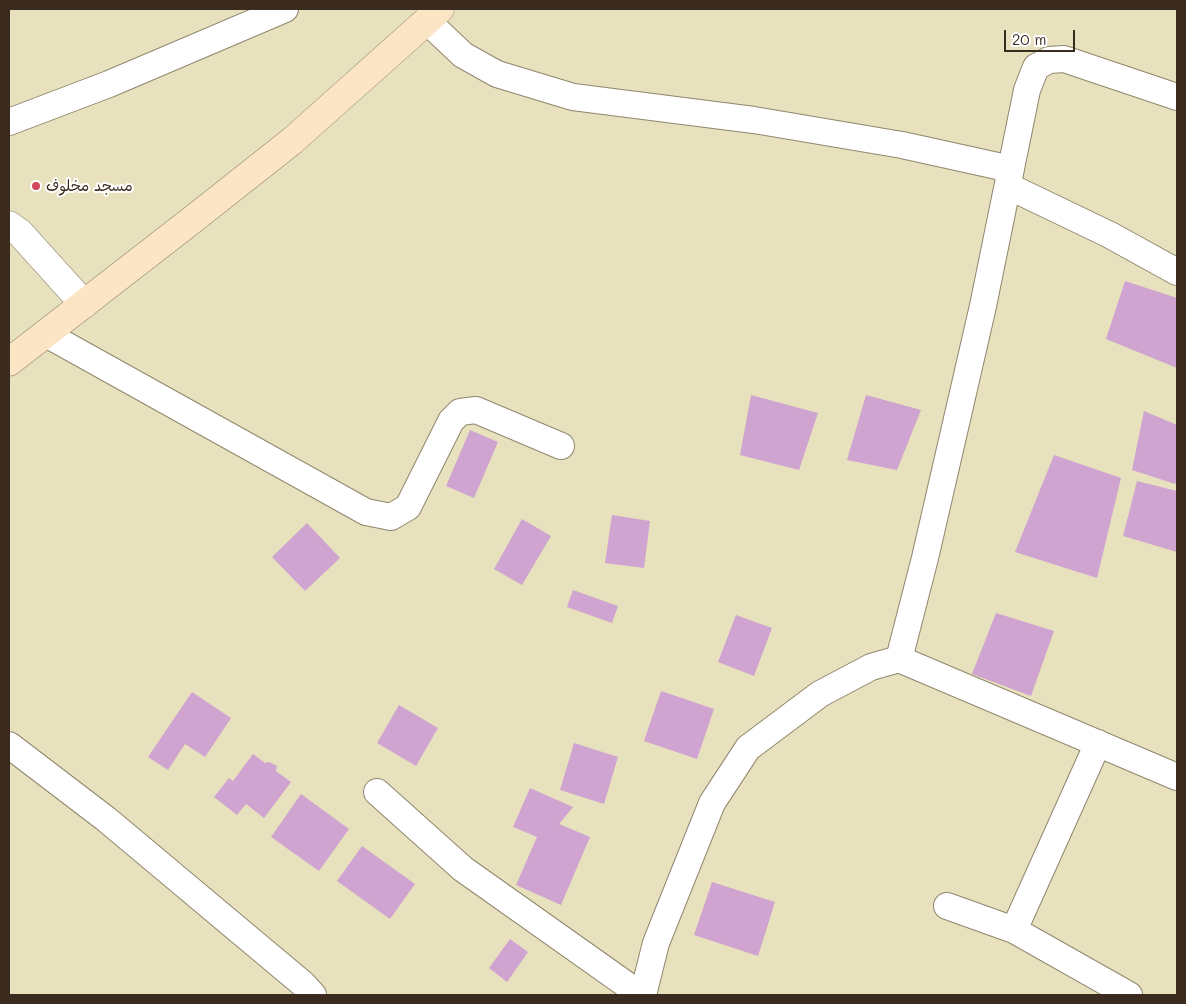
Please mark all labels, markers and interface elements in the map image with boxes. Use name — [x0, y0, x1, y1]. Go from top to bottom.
scale bar — [1006, 20, 1077, 52]
text: 20 m — [1012, 29, 1046, 49]
place label: مسجد مخلوف — [46, 177, 133, 195]
marker: مسجد مخلوف — [30, 180, 42, 192]

